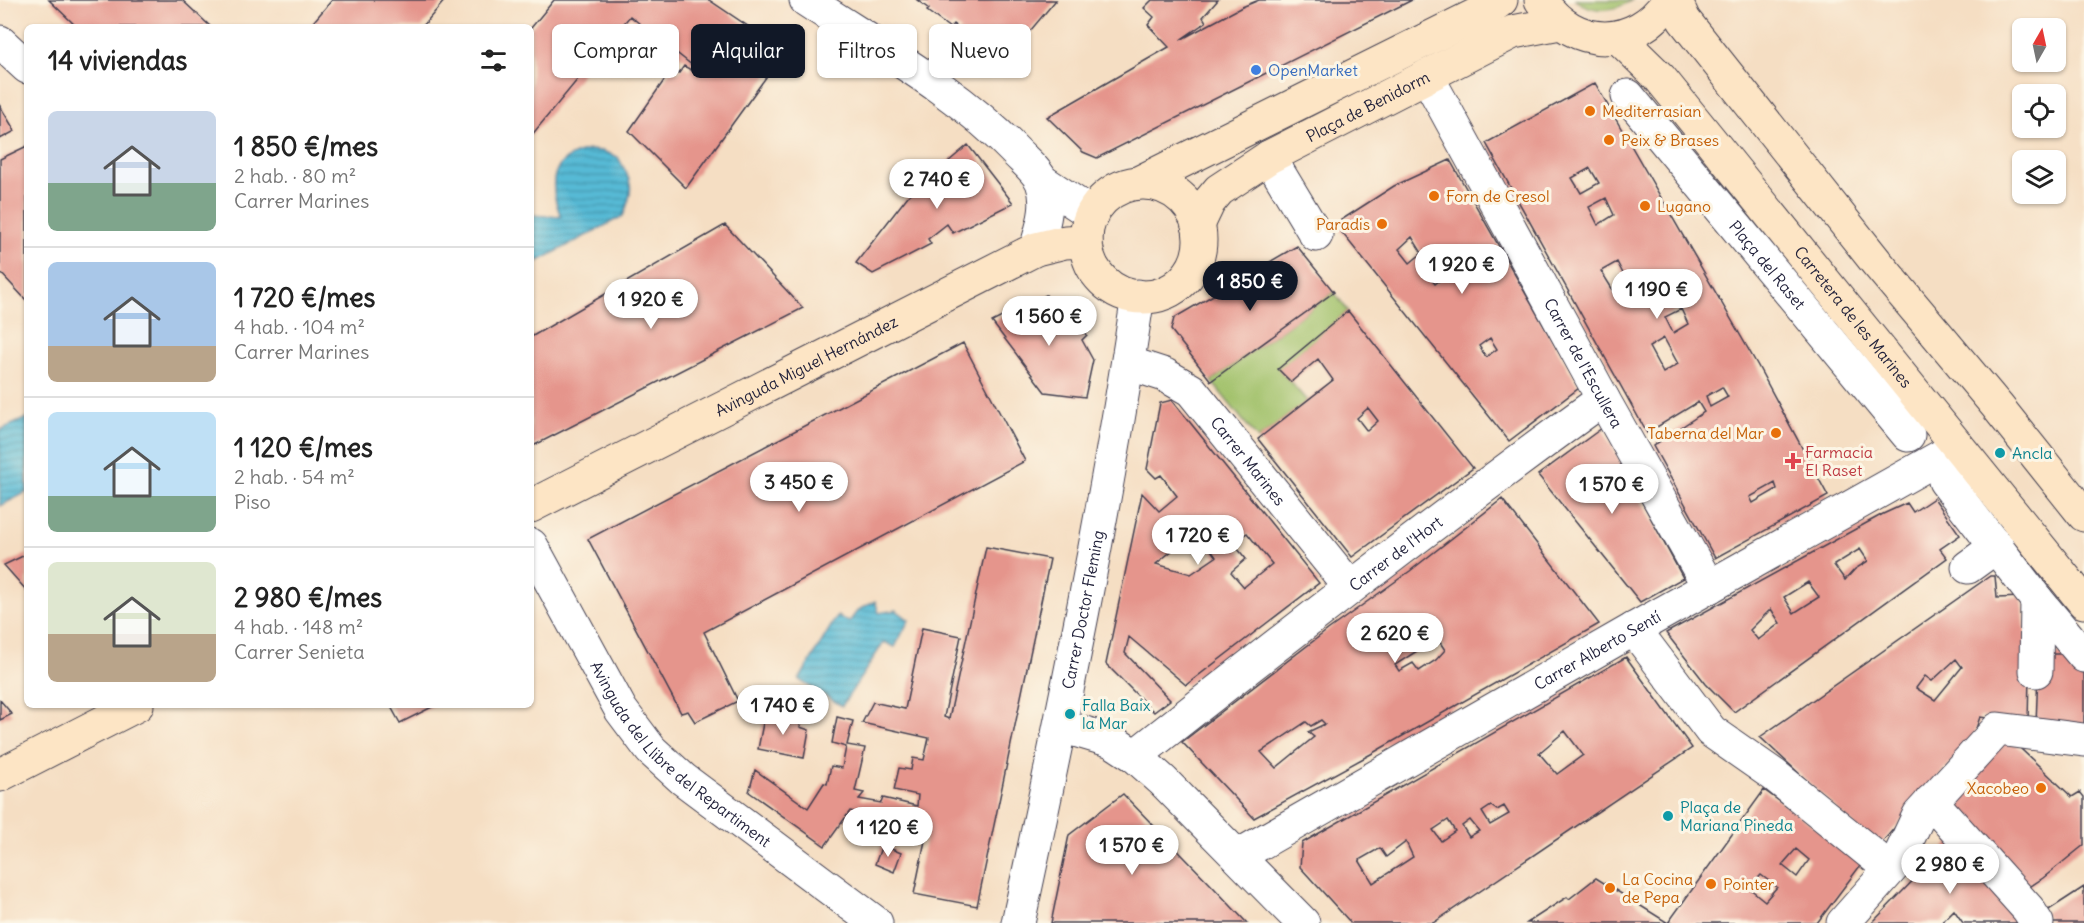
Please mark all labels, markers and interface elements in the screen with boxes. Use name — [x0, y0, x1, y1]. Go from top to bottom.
north arrow — [2012, 18, 2066, 72]
map controls — [2012, 18, 2066, 204]
chip: Comprar — [552, 24, 679, 78]
chip: Alquilar — [691, 24, 805, 78]
chip: Filtros — [817, 24, 917, 78]
chip: Nuevo — [929, 24, 1031, 78]
text: 14 viviendas — [48, 44, 187, 77]
icon: filters — [477, 44, 510, 77]
place label: OpenMarket — [1268, 60, 1358, 80]
marker: OpenMarket — [1249, 63, 1263, 77]
street label: Plaça de Benidorm — [1303, 66, 1433, 146]
button: locate — [2012, 84, 2066, 138]
place label: Mediterrasian — [1602, 101, 1702, 121]
marker: Mediterrasian — [1583, 104, 1597, 118]
text: 1 850 €/mes — [234, 130, 378, 163]
place label: Peix & Brases — [1621, 130, 1719, 150]
marker: Peix & Brases — [1602, 133, 1616, 147]
icon: home — [96, 135, 168, 207]
button: layers — [2012, 150, 2066, 204]
pin: 2 740 € — [882, 159, 992, 210]
text: 2 hab. · 80 m² — [234, 163, 356, 188]
text: 2 740 € — [903, 166, 971, 191]
place label: Forn de Cresol — [1446, 186, 1550, 206]
text: Carrer Marines — [234, 188, 369, 213]
marker: Forn de Cresol — [1427, 189, 1441, 203]
place label: Lugano — [1657, 196, 1711, 216]
marker: Lugano — [1638, 199, 1652, 213]
place label: Paradis — [1316, 214, 1370, 234]
street label: Plaça del Raset — [1725, 216, 1810, 314]
marker: Paradis — [1375, 217, 1389, 231]
street label: Carretera de les Marines — [1790, 242, 1917, 392]
pin: 1 920 € — [1407, 244, 1517, 295]
text: 1 920 € — [1429, 251, 1495, 276]
pin: 1 850 € — [1195, 261, 1305, 312]
text: 1 850 € — [1217, 268, 1283, 293]
pin: 1 190 € — [1602, 269, 1712, 320]
text: 1 190 € — [1626, 276, 1688, 301]
pin: 1 920 € — [596, 279, 706, 330]
text: 1 720 €/mes — [234, 281, 375, 314]
icon: home — [96, 286, 168, 358]
text: 1 920 € — [618, 286, 684, 311]
street label: Carrer de l'Escullera — [1540, 295, 1627, 432]
pin: 1 560 € — [994, 296, 1104, 347]
text: 1 560 € — [1016, 303, 1082, 328]
street label: Avinguda Miguel Hernández — [712, 311, 901, 421]
text: 4 hab. · 104 m² — [234, 314, 365, 339]
text: Carrer Marines — [234, 339, 369, 364]
street label: Carrer Marines — [1206, 412, 1290, 509]
place label: Taberna del Mar — [1647, 423, 1764, 443]
marker: Taberna del Mar — [1769, 426, 1783, 440]
text: 1 120 €/mes — [234, 431, 373, 464]
icon: home — [96, 436, 168, 508]
place label: Farmacia El Raset — [1805, 442, 1873, 480]
place label: Ancla — [2012, 443, 2052, 463]
marker: Ancla — [1993, 446, 2007, 460]
marker: Farmacia El Raset — [1786, 454, 1800, 468]
pin: 3 450 € — [744, 462, 854, 513]
text: 2 hab. · 54 m² — [234, 464, 355, 489]
pin: 1 570 € — [1557, 464, 1667, 515]
text: 3 450 € — [764, 469, 834, 494]
text: 1 570 € — [1580, 471, 1644, 496]
text: Piso — [234, 489, 271, 514]
street label: Carrer de l'Hort — [1345, 511, 1447, 595]
pin: 1 720 € — [1143, 515, 1253, 566]
text: 1 720 € — [1166, 522, 1230, 547]
street label: Carrer Doctor Fleming — [1057, 529, 1108, 691]
text: 2 980 €/mes — [234, 581, 382, 614]
icon: home — [96, 586, 168, 658]
street label: Carrer Alberto Sentí — [1530, 606, 1665, 694]
pin: 2 620 € — [1340, 613, 1450, 664]
text: 4 hab. · 148 m² — [234, 614, 363, 639]
text: 2 620 € — [1361, 620, 1430, 645]
text: Carrer Senieta — [234, 639, 365, 664]
street label: Avinguda del Llibre del Repartiment — [586, 657, 775, 852]
pin: 1 740 € — [728, 685, 838, 736]
text: 1 740 € — [751, 692, 815, 717]
place label: Falla Baix la Mar — [1082, 695, 1151, 733]
marker: Falla Baix la Mar — [1063, 707, 1077, 721]
place label: Xacobeo — [1967, 778, 2029, 798]
marker: Xacobeo — [2034, 781, 2048, 795]
place label: Plaça de Mariana Pineda — [1680, 797, 1793, 835]
pin: 1 120 € — [833, 807, 943, 858]
marker: Plaça de Mariana Pineda — [1661, 809, 1675, 823]
text: 1 120 € — [857, 814, 919, 839]
pin: 1 570 € — [1077, 825, 1187, 876]
text: 1 570 € — [1100, 832, 1164, 857]
pin: 2 980 € — [1895, 844, 2005, 895]
text: 2 980 € — [1915, 851, 1985, 876]
place label: La Cocina de Pepa — [1622, 869, 1693, 907]
place label: Pointer — [1723, 874, 1775, 894]
marker: Pointer — [1704, 877, 1718, 891]
marker: La Cocina de Pepa — [1603, 881, 1617, 895]

